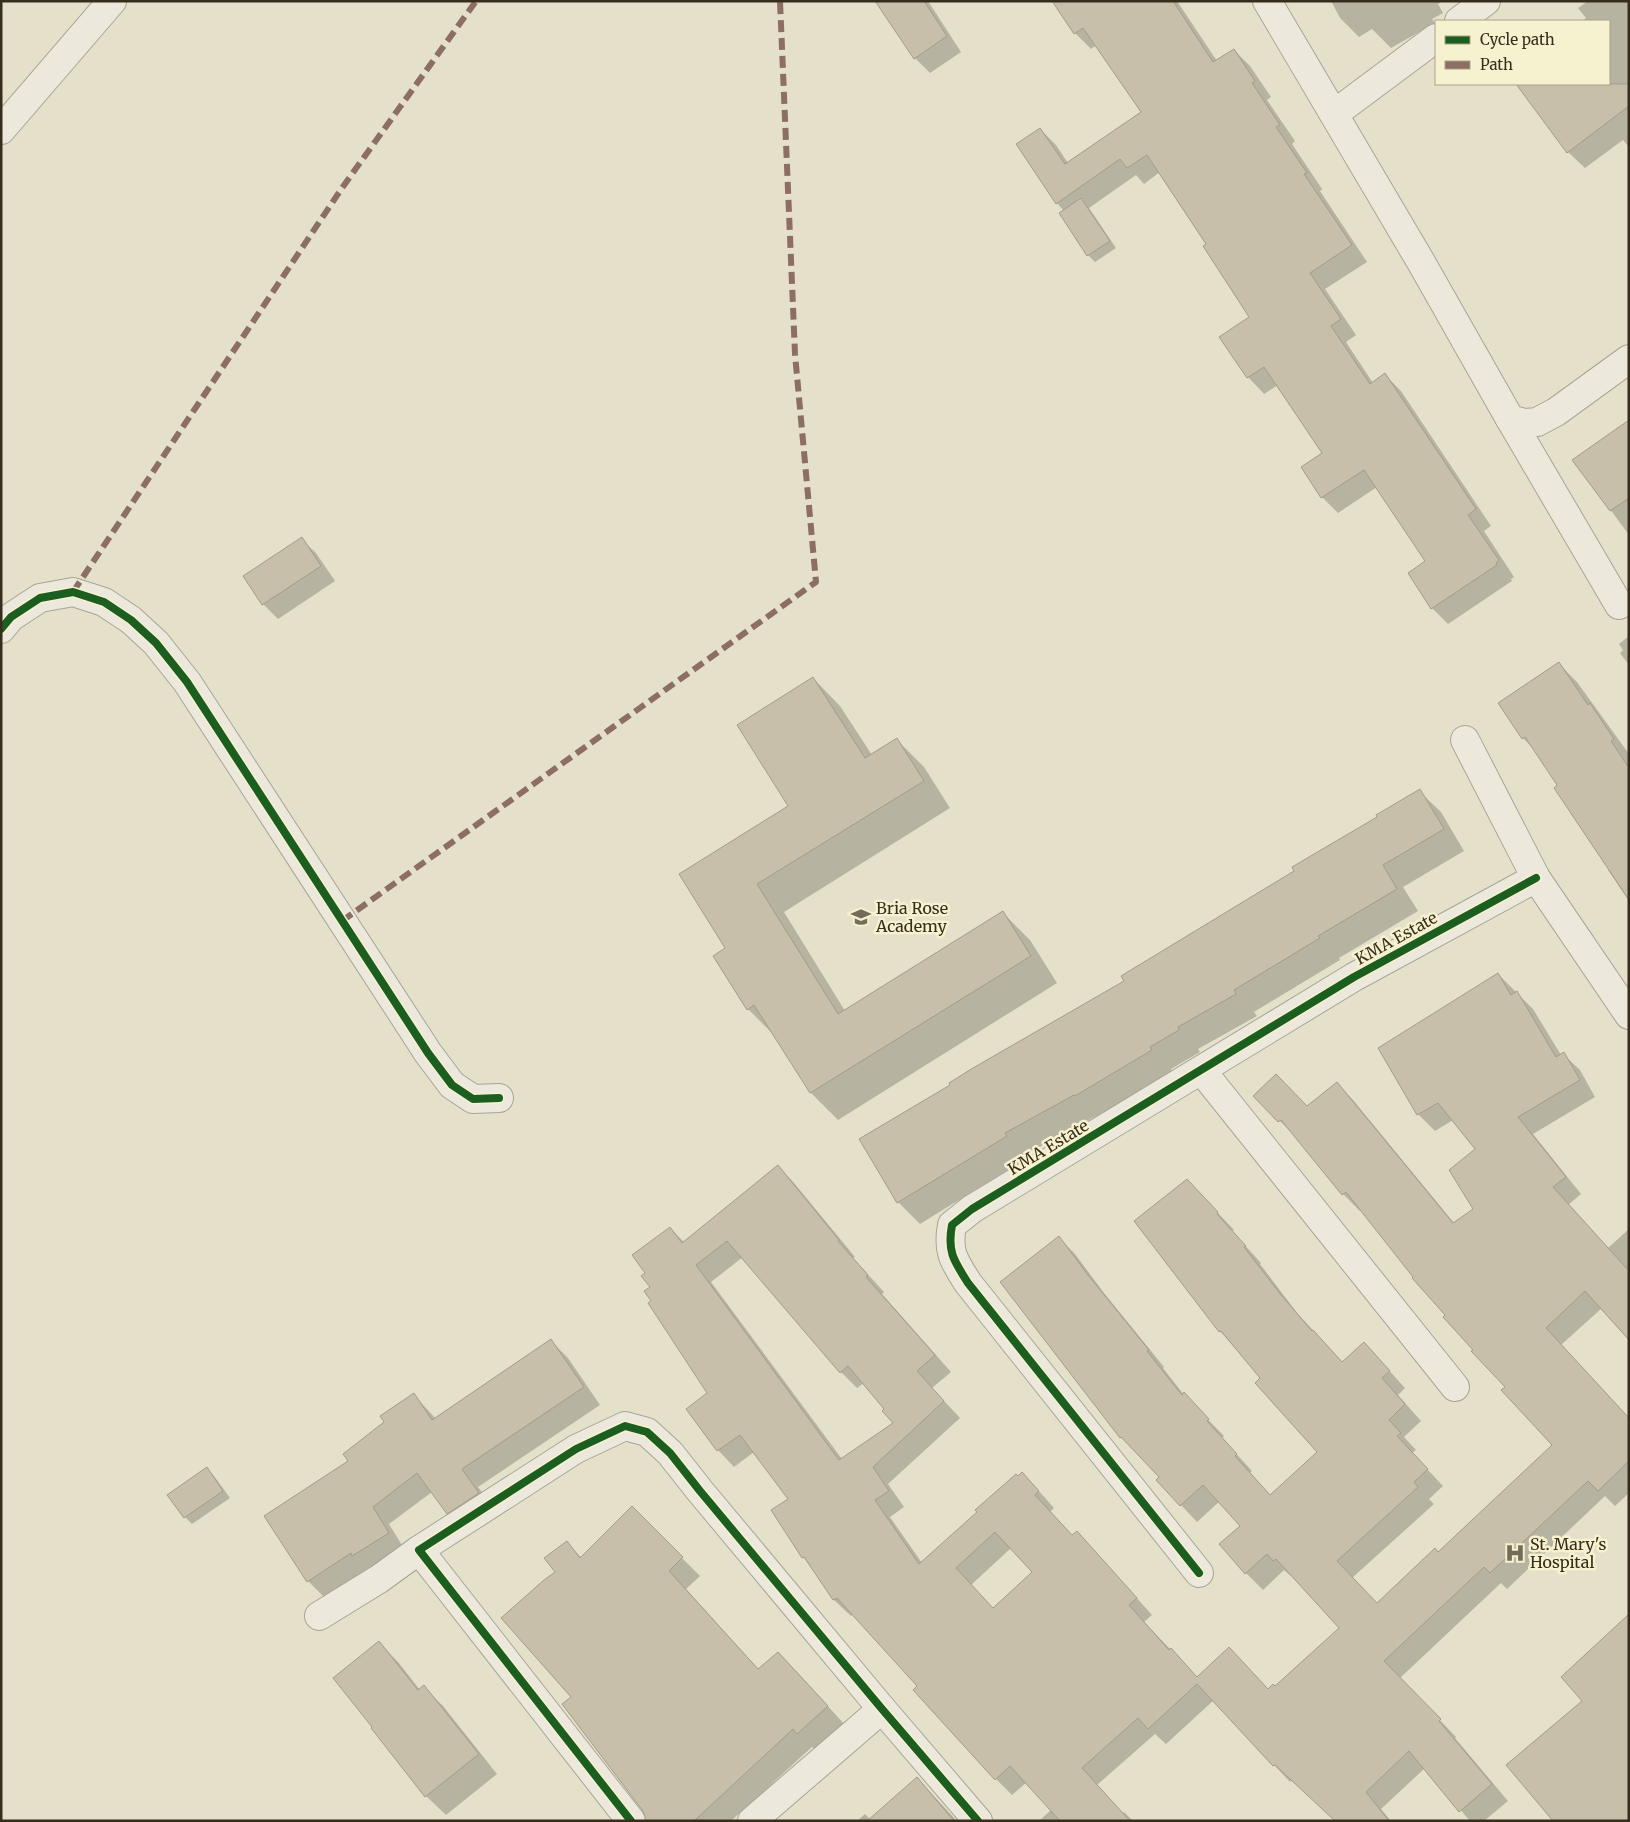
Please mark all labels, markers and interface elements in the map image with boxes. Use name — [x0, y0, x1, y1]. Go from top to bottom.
legend — [1435, 20, 1610, 85]
text: Cycle path — [1480, 30, 1555, 49]
text: Path — [1480, 55, 1513, 74]
place label: Bria Rose Academy — [875, 898, 948, 936]
school or university icon: Bria Rose Academy — [850, 906, 872, 928]
street label: KMA Estate — [1351, 907, 1441, 969]
street label: KMA Estate — [1004, 1115, 1092, 1179]
place label: St. Mary's Hospital — [1530, 1534, 1607, 1572]
hospital icon: St. Mary's Hospital — [1504, 1542, 1526, 1564]

